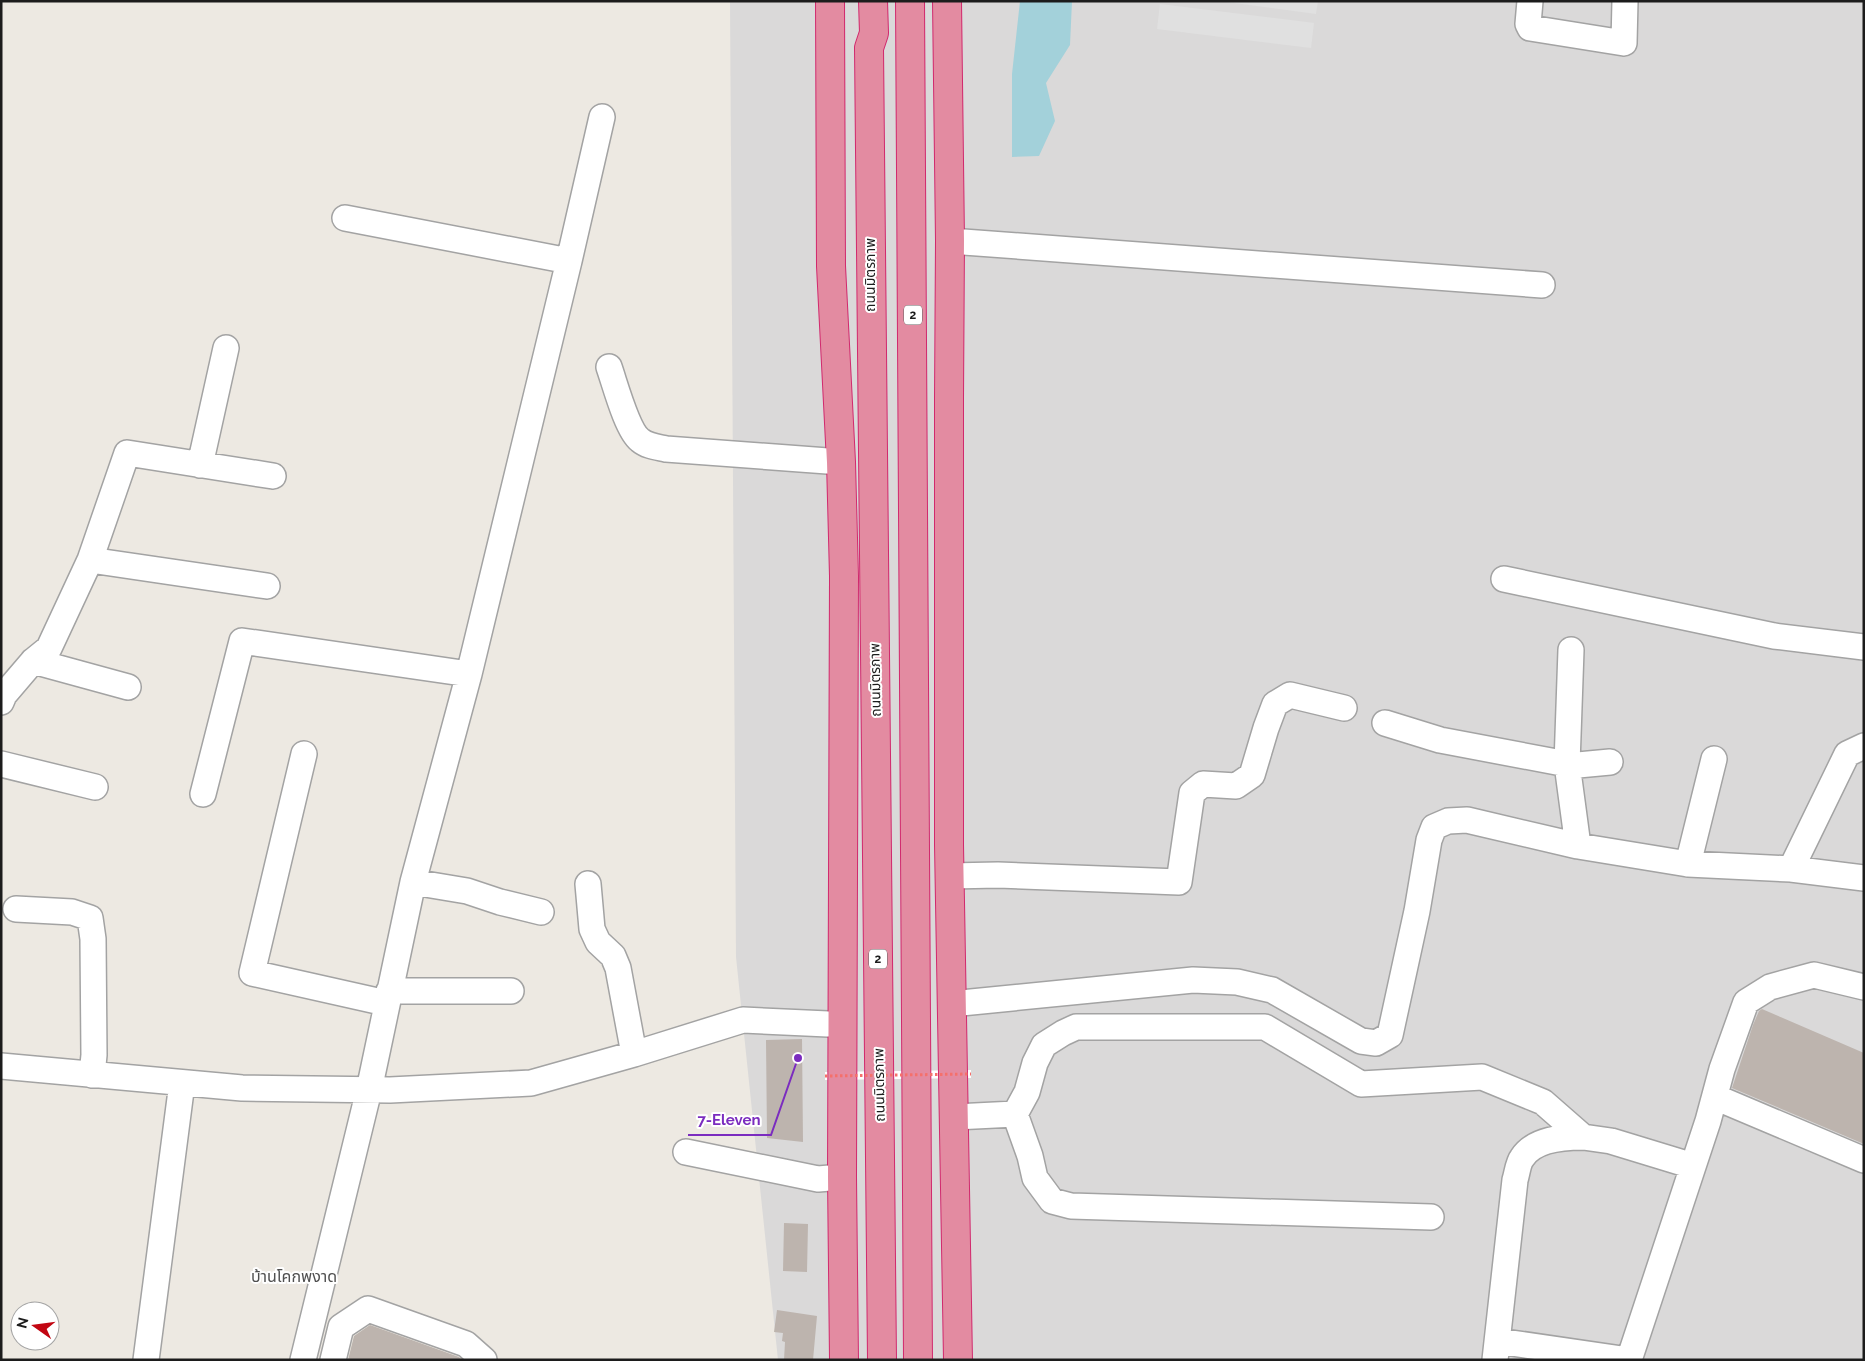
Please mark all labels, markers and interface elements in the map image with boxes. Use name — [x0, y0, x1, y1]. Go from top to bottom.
street label: ถนนมิตรภาพ — [862, 238, 878, 312]
road number: 2 — [904, 306, 922, 324]
street label: ถนนมิตรภาพ — [866, 643, 884, 717]
road number: 2 — [869, 950, 887, 969]
street label: ถนนมิตรภาพ — [870, 1048, 888, 1122]
callout: 7-Eleven — [688, 1105, 771, 1135]
text: 7-Eleven — [698, 1111, 760, 1129]
district label: บ้านโคกพงาด — [251, 1267, 337, 1286]
north arrow — [10, 1301, 60, 1351]
text: N — [13, 1316, 31, 1330]

